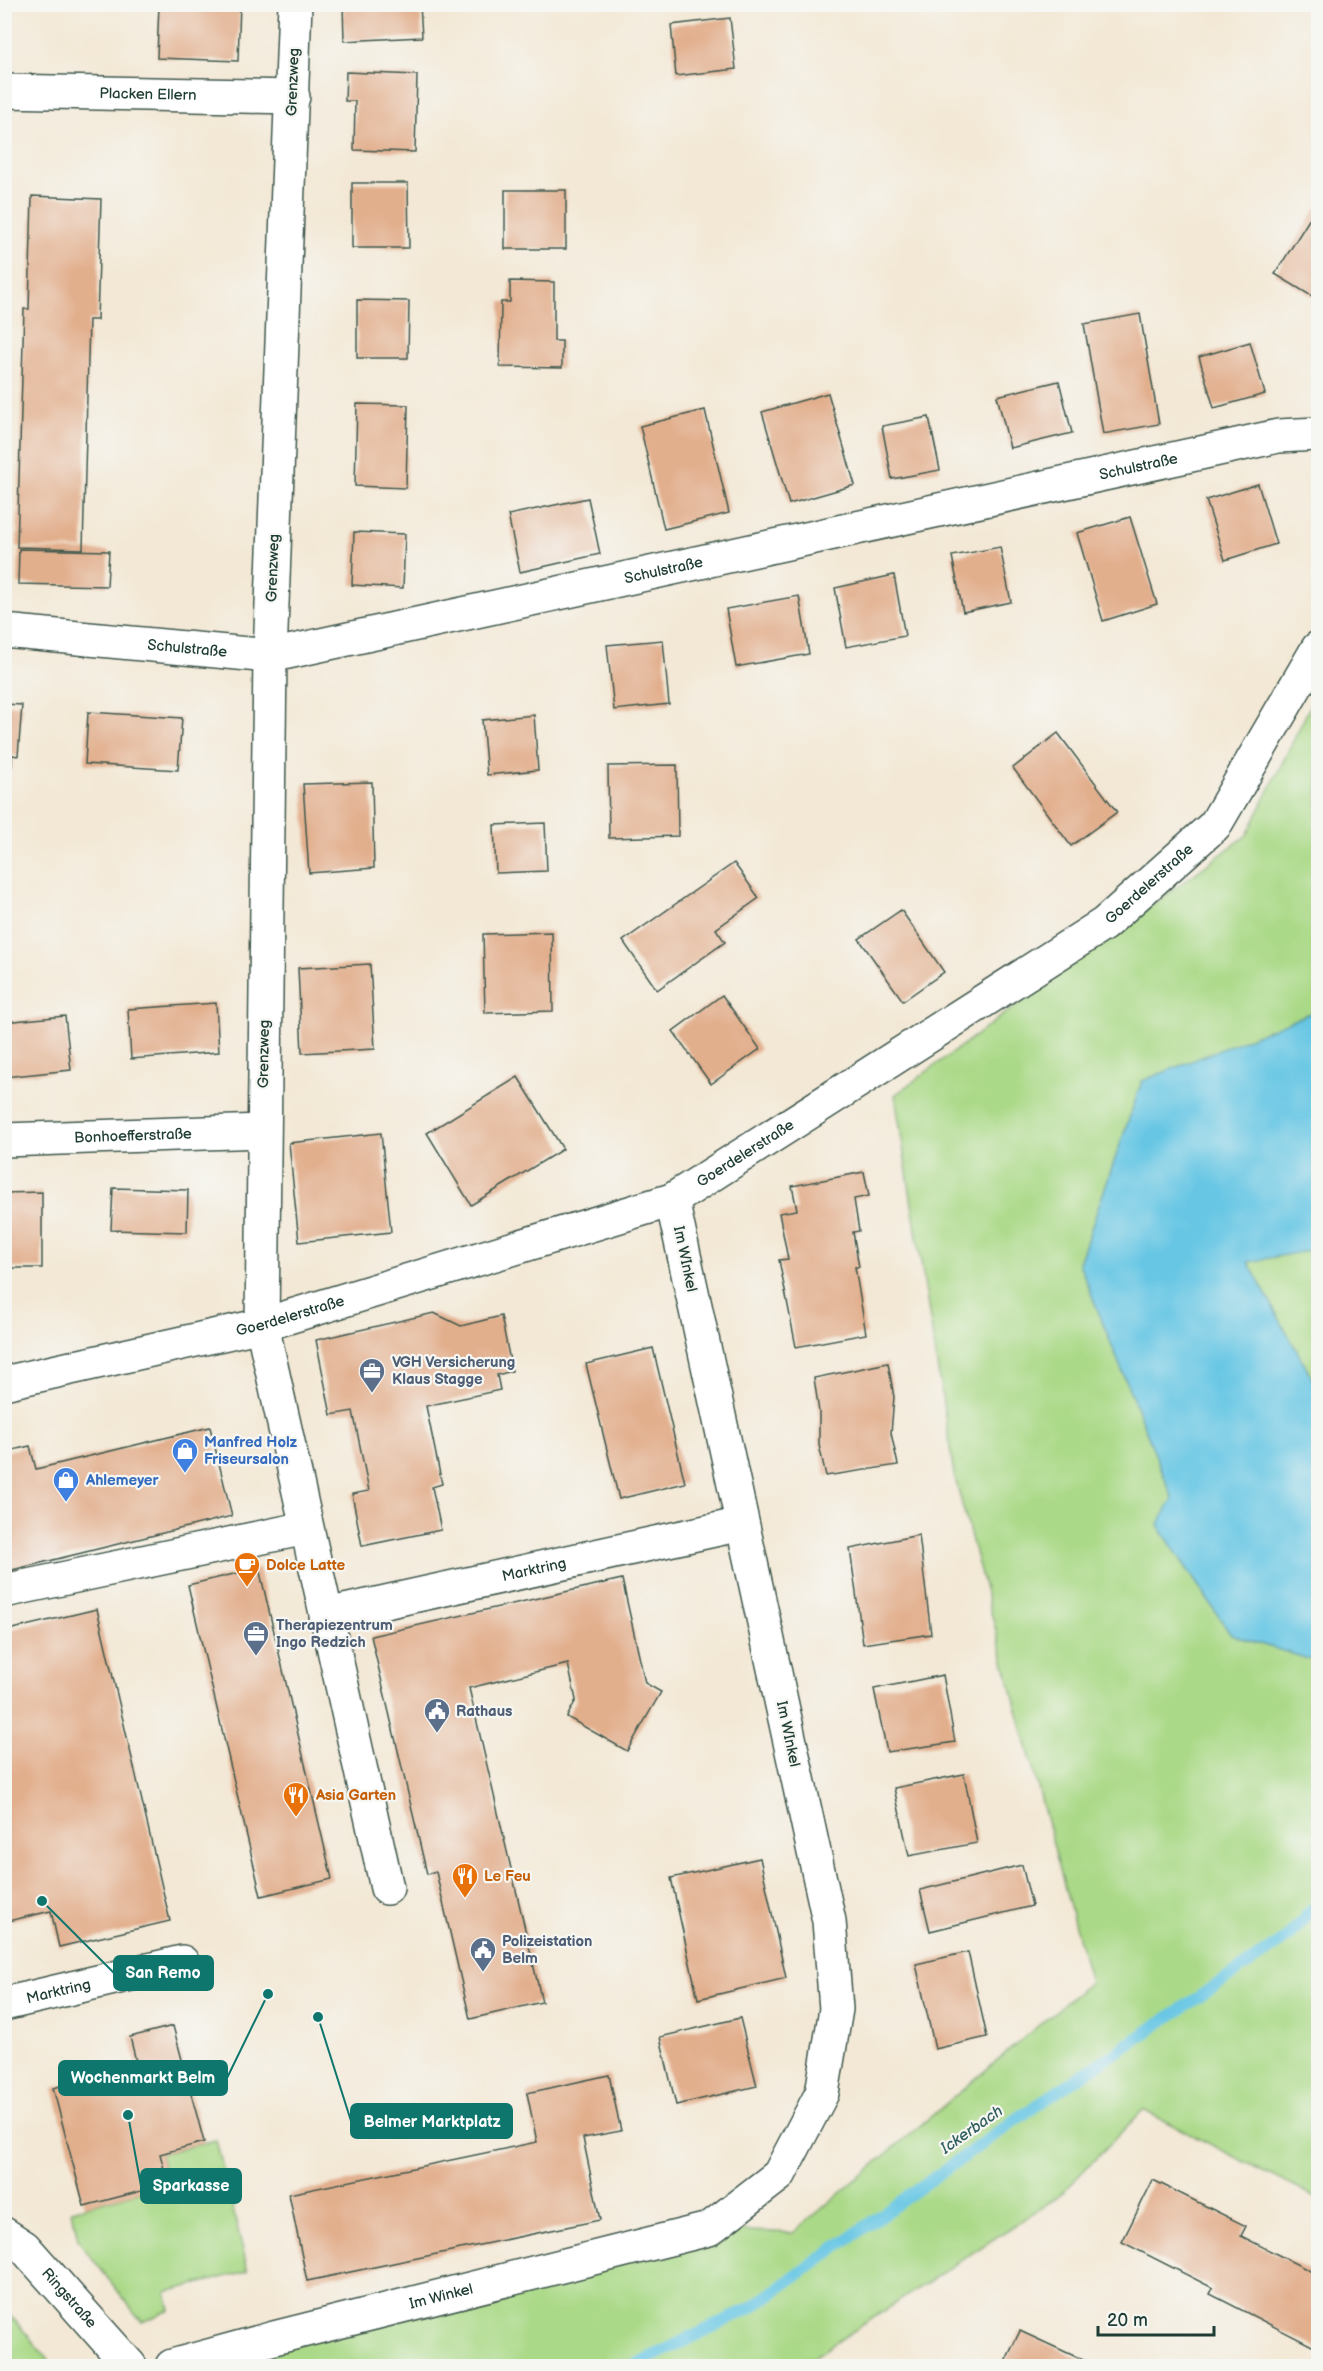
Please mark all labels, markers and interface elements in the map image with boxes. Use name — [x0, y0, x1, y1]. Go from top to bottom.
street label: Grenzweg — [282, 47, 304, 117]
street label: Placken Ellern — [99, 83, 197, 104]
street label: Schulstraße — [1097, 449, 1180, 484]
street label: Grenzweg — [262, 533, 284, 603]
street label: Schulstraße — [622, 552, 705, 588]
street label: Schulstraße — [146, 635, 228, 661]
street label: Goerdelerstraße — [1101, 839, 1197, 928]
street label: Grenzweg — [254, 1020, 274, 1088]
street label: Goerdelerstraße — [693, 1115, 798, 1191]
street label: Bonhoefferstraße — [74, 1124, 192, 1147]
street label: Im WInkel — [669, 1224, 701, 1294]
street label: Goerdelerstraße — [234, 1291, 347, 1340]
place label: VGH Versicherung Klaus Stagge — [392, 1353, 515, 1389]
office icon: VGH Versicherung Klaus Stagge — [357, 1356, 387, 1394]
place label: Manfred Holz Friseursalon — [204, 1433, 298, 1469]
shop icon: Manfred Holz Friseursalon — [170, 1436, 200, 1474]
shop icon: Ahlemeyer — [51, 1465, 81, 1503]
place label: Ahlemeyer — [85, 1471, 159, 1490]
cafe icon: Dolce Latte — [232, 1550, 262, 1588]
street label: Marktring — [500, 1553, 568, 1586]
place label: Dolce Latte — [266, 1556, 345, 1575]
place label: Therapiezentrum Ingo Redzich — [276, 1616, 393, 1652]
office icon: Therapiezentrum Ingo Redzich — [241, 1619, 271, 1657]
public building icon: Rathaus — [422, 1696, 452, 1734]
street label: Im WInkel — [772, 1699, 804, 1769]
place label: Rathaus — [456, 1702, 513, 1721]
restaurant icon: Asia Garten — [281, 1780, 311, 1818]
place label: Asia Garten — [315, 1786, 396, 1805]
restaurant icon: Le Feu — [450, 1861, 480, 1899]
place label: Le Feu — [484, 1867, 531, 1886]
place label: Polizeistation Belm — [502, 1932, 592, 1968]
public building icon: Polizeistation Belm — [468, 1935, 498, 1973]
callout: San Remo — [114, 1956, 213, 1990]
text: San Remo — [125, 1964, 201, 1983]
street label: Marktring — [25, 1974, 92, 2008]
callout: Wochenmarkt Belm — [59, 2061, 227, 2095]
text: Wochenmarkt Belm — [71, 2069, 215, 2088]
water label: Ickerbach — [937, 2102, 1007, 2159]
callout: Belmer Marktplatz — [351, 2104, 512, 2138]
text: Belmer Marktplatz — [363, 2113, 501, 2132]
callout: Sparkasse — [141, 2169, 241, 2203]
text: Sparkasse — [153, 2177, 229, 2196]
street label: Ringstraße — [38, 2264, 101, 2332]
street label: Im Winkel — [407, 2279, 475, 2313]
scale bar — [1098, 2299, 1214, 2337]
text: 20 m — [1107, 2310, 1148, 2331]

